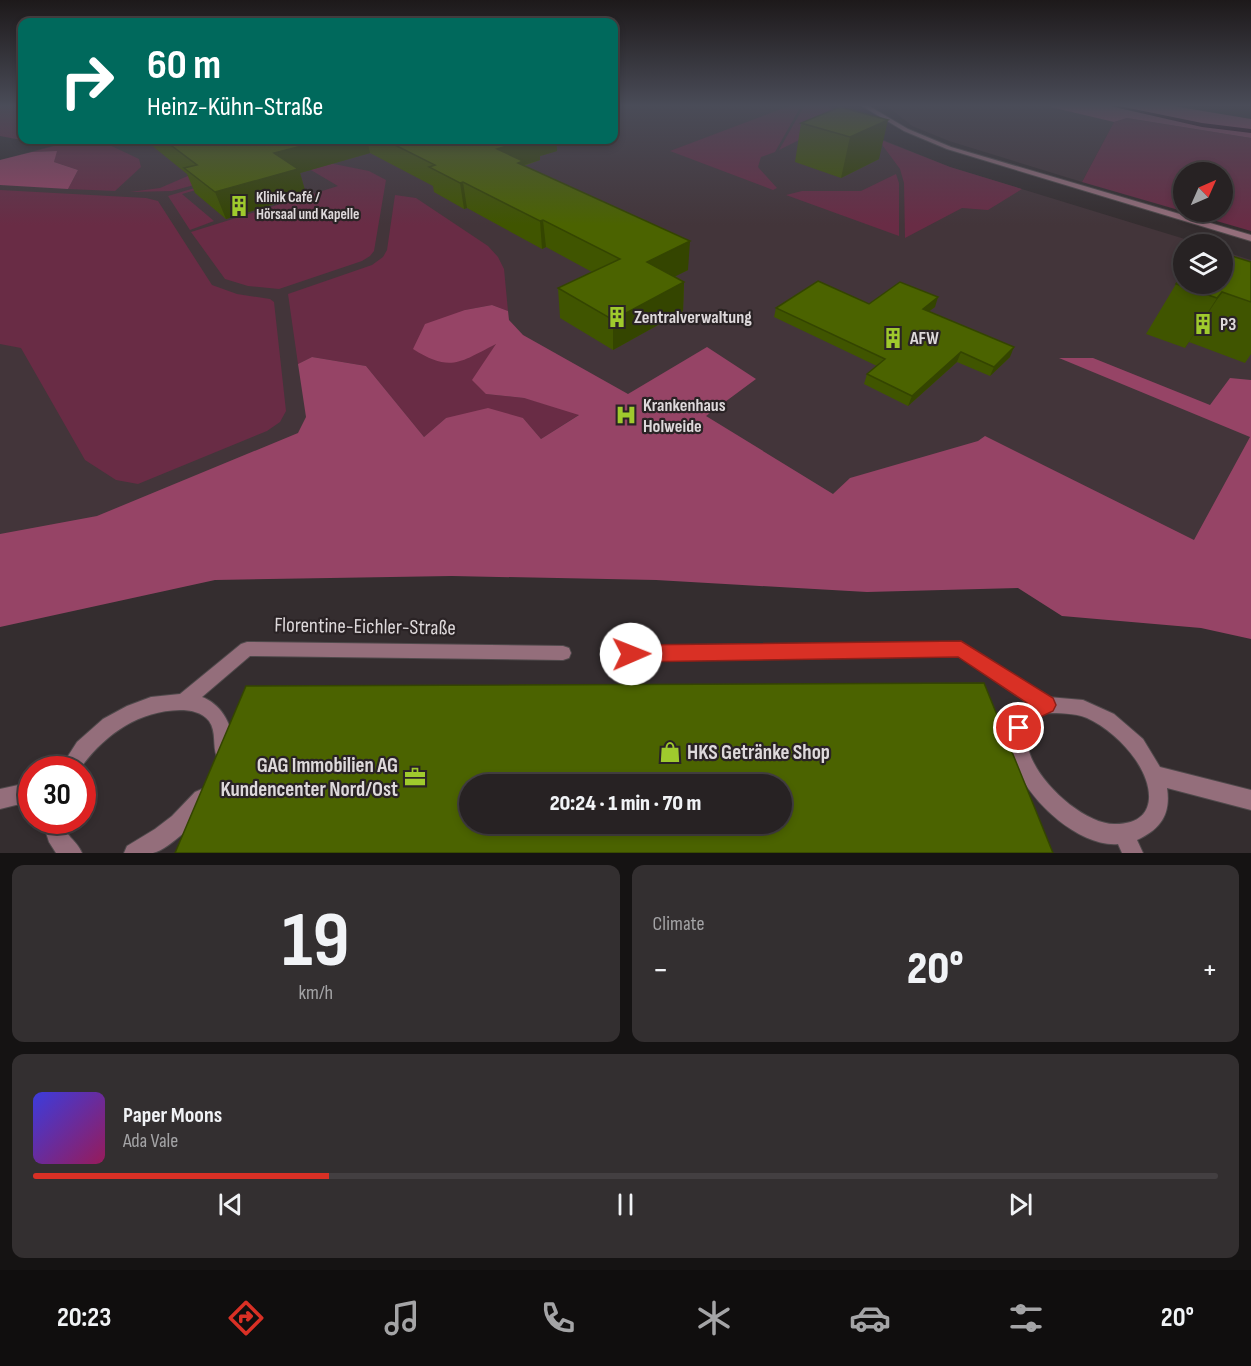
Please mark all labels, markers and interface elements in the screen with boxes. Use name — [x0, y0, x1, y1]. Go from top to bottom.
text: 60 m — [147, 40, 221, 91]
icon: right — [48, 42, 126, 120]
text: Heinz-Kühn-Straße — [147, 91, 323, 123]
north arrow — [1173, 162, 1233, 222]
map controls — [1173, 162, 1233, 294]
place label: Klinik Café / Hörsaal und Kapelle — [256, 188, 359, 224]
building icon: Klinik Café / Hörsaal und Kapelle — [227, 194, 251, 218]
button: layers — [1173, 234, 1233, 294]
building icon: Zentralverwaltung — [605, 305, 629, 329]
place label: Zentralverwaltung — [634, 307, 752, 328]
building icon: P3 — [1191, 312, 1215, 336]
place label: P3 — [1220, 314, 1236, 335]
building icon: AFW — [881, 326, 905, 350]
place label: AFW — [909, 328, 939, 349]
place label: Krankenhaus Holweide — [643, 395, 726, 437]
hospital icon: Krankenhaus Holweide — [614, 403, 638, 427]
street label: Florentine-Eichler-Straße — [274, 612, 456, 641]
position arrow — [599, 622, 663, 686]
pin — [993, 702, 1044, 753]
icon: arrive — [1002, 711, 1035, 744]
shop icon: HKS Getränke Shop — [658, 740, 682, 764]
place label: HKS Getränke Shop — [687, 740, 830, 765]
place label: GAG Immobilien AG Kundencenter Nord/Ost — [220, 753, 398, 802]
speed limit sign: 30 — [18, 756, 96, 834]
office icon: GAG Immobilien AG Kundencenter Nord/Ost — [403, 765, 427, 789]
text: 20:24 · 1 min · 70 m — [550, 790, 701, 817]
text: 19 — [282, 895, 350, 988]
text: Climate — [653, 912, 705, 936]
text: 20° — [907, 942, 964, 997]
text: − — [653, 950, 669, 990]
text: + — [1202, 950, 1218, 990]
text: km/h — [298, 981, 333, 1005]
text: Paper Moons — [123, 1102, 222, 1129]
text: Ada Vale — [123, 1129, 178, 1153]
icon: previous — [214, 1188, 247, 1221]
icon: pause — [609, 1188, 642, 1221]
icon: next — [1004, 1188, 1037, 1221]
icon: directions — [225, 1297, 267, 1339]
icon: music — [381, 1297, 423, 1339]
icon: phone — [537, 1297, 579, 1339]
icon: climate — [693, 1297, 735, 1339]
icon: car — [849, 1297, 891, 1339]
icon: filters — [1005, 1297, 1047, 1339]
text: 20:23 — [57, 1302, 111, 1334]
text: 20° — [1161, 1302, 1194, 1334]

